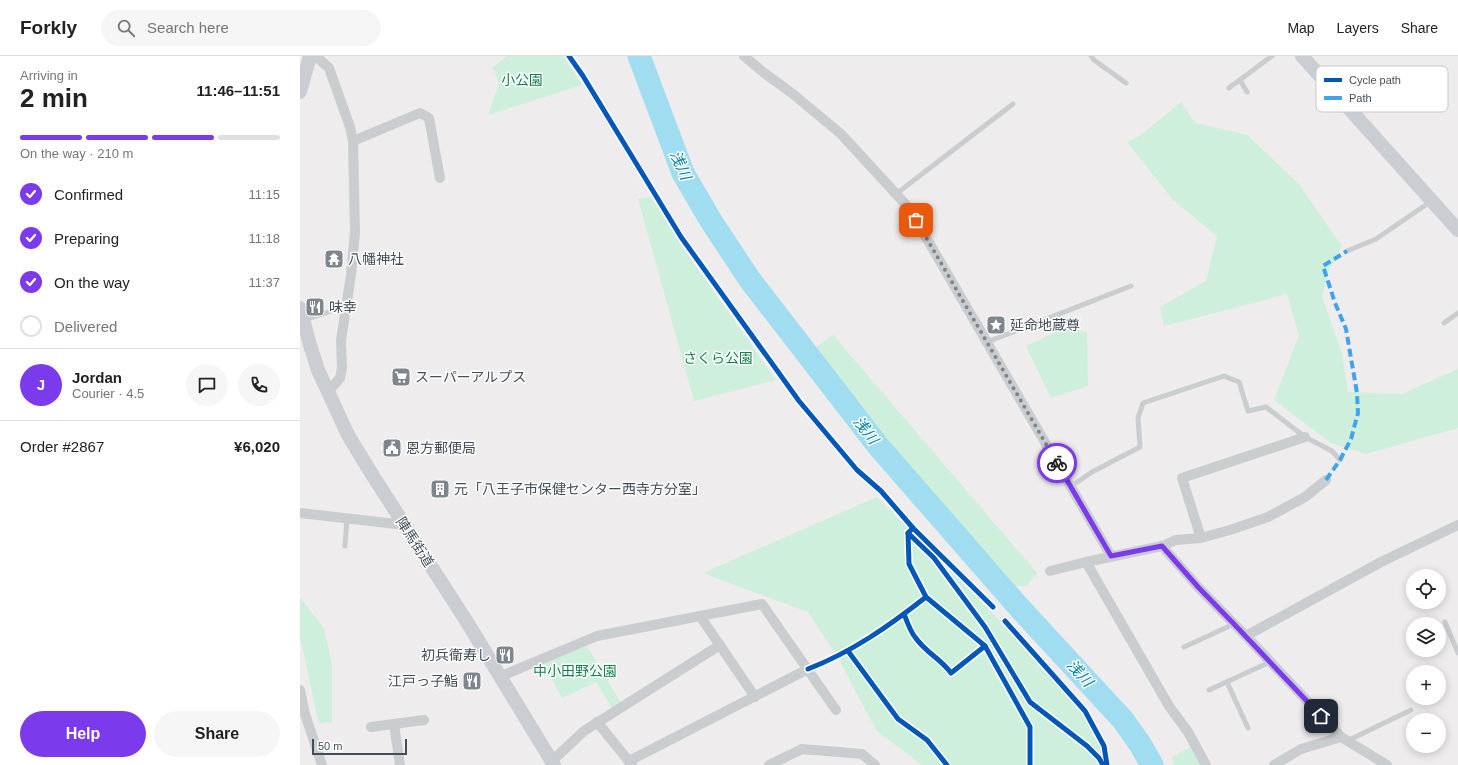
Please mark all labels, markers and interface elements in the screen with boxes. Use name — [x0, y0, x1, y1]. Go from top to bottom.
search box — [101, 10, 381, 46]
text: Forkly — [20, 17, 77, 38]
icon: search — [115, 17, 137, 39]
text: Search here — [147, 19, 229, 36]
text: Map — [1287, 20, 1315, 36]
text: Layers — [1337, 20, 1379, 36]
text: Share — [1401, 20, 1438, 36]
legend — [1316, 66, 1448, 112]
text: Arriving in — [20, 68, 78, 83]
park label: 小公園 — [501, 72, 543, 88]
text: Cycle path — [1349, 74, 1401, 86]
text: 11:46–11:51 — [197, 82, 280, 99]
text: 2 min — [20, 83, 88, 113]
text: Path — [1349, 92, 1372, 104]
text: On the way · 210 m — [20, 146, 133, 161]
water label: 浅川 — [667, 148, 696, 184]
icon: check — [20, 183, 42, 205]
text: Confirmed — [54, 186, 123, 203]
text: 11:15 — [248, 187, 280, 202]
pin — [899, 203, 933, 237]
icon: bag — [905, 209, 927, 231]
icon: check — [20, 227, 42, 249]
text: Preparing — [54, 230, 119, 247]
text: 11:18 — [248, 231, 280, 246]
temple icon: 八幡神社 — [323, 248, 345, 270]
place label: 八幡神社 — [348, 251, 404, 267]
icon: check — [20, 271, 42, 293]
text: On the way — [54, 274, 130, 291]
text: 11:37 — [248, 275, 280, 290]
restaurant icon: 味幸 — [304, 296, 326, 318]
place label: 味幸 — [329, 299, 357, 315]
place icon: 延命地蔵尊 — [985, 314, 1007, 336]
place label: 延命地蔵尊 — [1010, 317, 1080, 333]
text: Delivered — [54, 318, 117, 335]
park label: さくら公園 — [683, 350, 753, 366]
button: chat — [186, 364, 228, 406]
button: phone — [238, 364, 280, 406]
supermarket icon: スーパーアルプス — [390, 366, 412, 388]
text: Jordan — [72, 369, 122, 386]
place label: スーパーアルプス — [415, 369, 526, 385]
text: J — [37, 376, 45, 393]
text: Courier · 4.5 — [72, 386, 144, 401]
water label: 浅川 — [850, 413, 883, 449]
public building icon: 恩方郵便局 — [381, 437, 403, 459]
text: Order #2867 — [20, 438, 104, 455]
text: ¥6,020 — [234, 438, 280, 455]
place label: 恩方郵便局 — [406, 440, 476, 456]
courier — [1037, 443, 1077, 483]
icon: bike — [1046, 452, 1068, 474]
building icon: 元「八王子市保健センター西寺方分室」 — [429, 478, 451, 500]
place label: 元「八王子市保健センター西寺方分室」 — [454, 481, 706, 497]
street label: 陣馬街道 — [393, 514, 437, 570]
map controls — [1406, 569, 1446, 753]
button: locate — [1406, 569, 1446, 609]
button: layers — [1406, 617, 1446, 657]
restaurant icon: 初兵衛寿し — [494, 644, 516, 666]
place label: 初兵衛寿し — [421, 647, 491, 663]
water label: 浅川 — [1064, 656, 1098, 691]
park label: 中小田野公園 — [533, 663, 617, 679]
button: + — [1406, 665, 1446, 705]
restaurant icon: 江戸っ子鮨 — [461, 670, 483, 692]
place label: 江戸っ子鮨 — [388, 673, 458, 689]
pin — [1304, 699, 1338, 733]
icon: home — [1310, 705, 1332, 727]
button: Help — [20, 711, 146, 757]
button: Share — [154, 711, 280, 757]
button: − — [1406, 713, 1446, 753]
scale bar — [312, 737, 407, 756]
text: 50 m — [318, 740, 342, 752]

